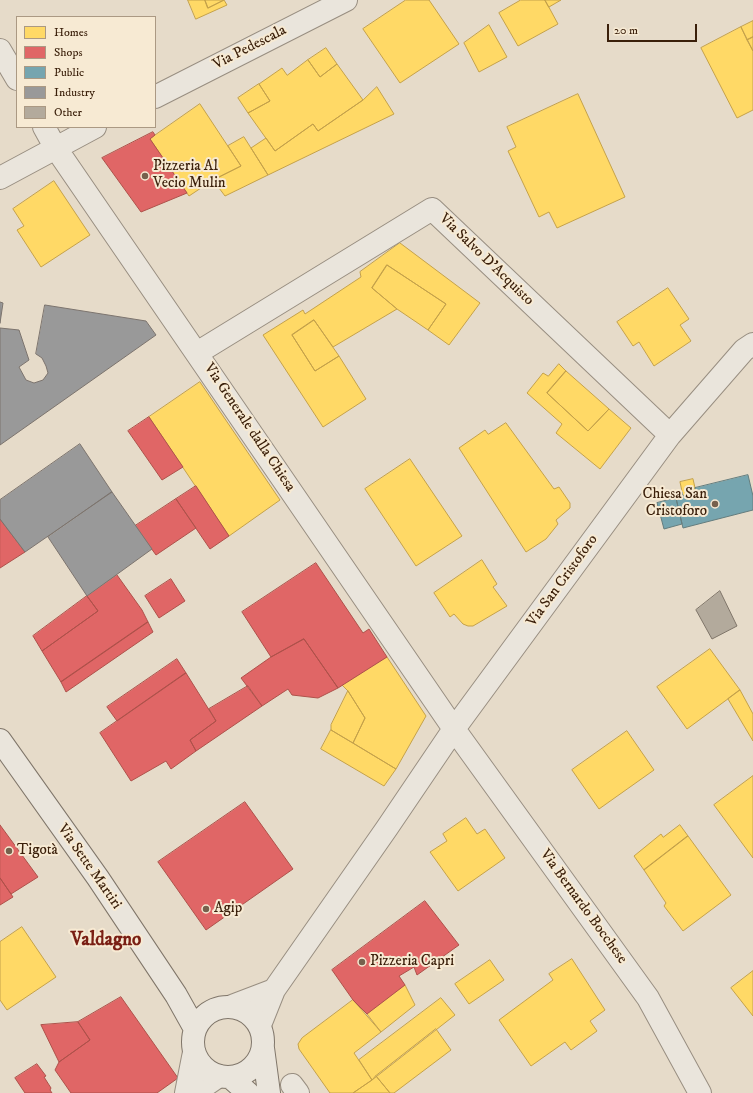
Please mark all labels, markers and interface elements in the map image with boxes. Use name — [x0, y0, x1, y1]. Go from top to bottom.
legend — [16, 16, 156, 128]
scale bar — [609, 16, 699, 42]
street label: Via Pedescala — [210, 22, 290, 74]
text: 20 m — [614, 23, 638, 38]
text: Homes — [54, 25, 88, 40]
text: Shops — [54, 45, 82, 60]
text: Public — [54, 65, 84, 80]
text: Industry — [54, 85, 95, 100]
text: Other — [54, 105, 82, 120]
place label: Pizzeria Al Vecio Mulin — [153, 158, 226, 193]
marker: Pizzeria Al Vecio Mulin — [140, 171, 150, 181]
street label: Via Salvo D'Acquisto — [435, 210, 537, 310]
street label: Via Generale dalla Chiesa — [199, 360, 299, 496]
place label: Chiesa San Cristoforo — [642, 486, 707, 521]
marker: Chiesa San Cristoforo — [710, 499, 720, 509]
street label: Via San Cristoforo — [524, 531, 602, 631]
street label: Via Sette Martiri — [53, 821, 125, 913]
place label: Tigotà — [17, 842, 58, 860]
marker: Tigotà — [4, 846, 14, 856]
street label: Via Bernardo Bocchese — [536, 846, 630, 968]
place label: Agip — [214, 900, 242, 918]
marker: Agip — [201, 904, 211, 914]
district label: Valdagno — [71, 930, 141, 952]
place label: Pizzeria Capri — [370, 953, 454, 971]
marker: Pizzeria Capri — [357, 957, 367, 967]

